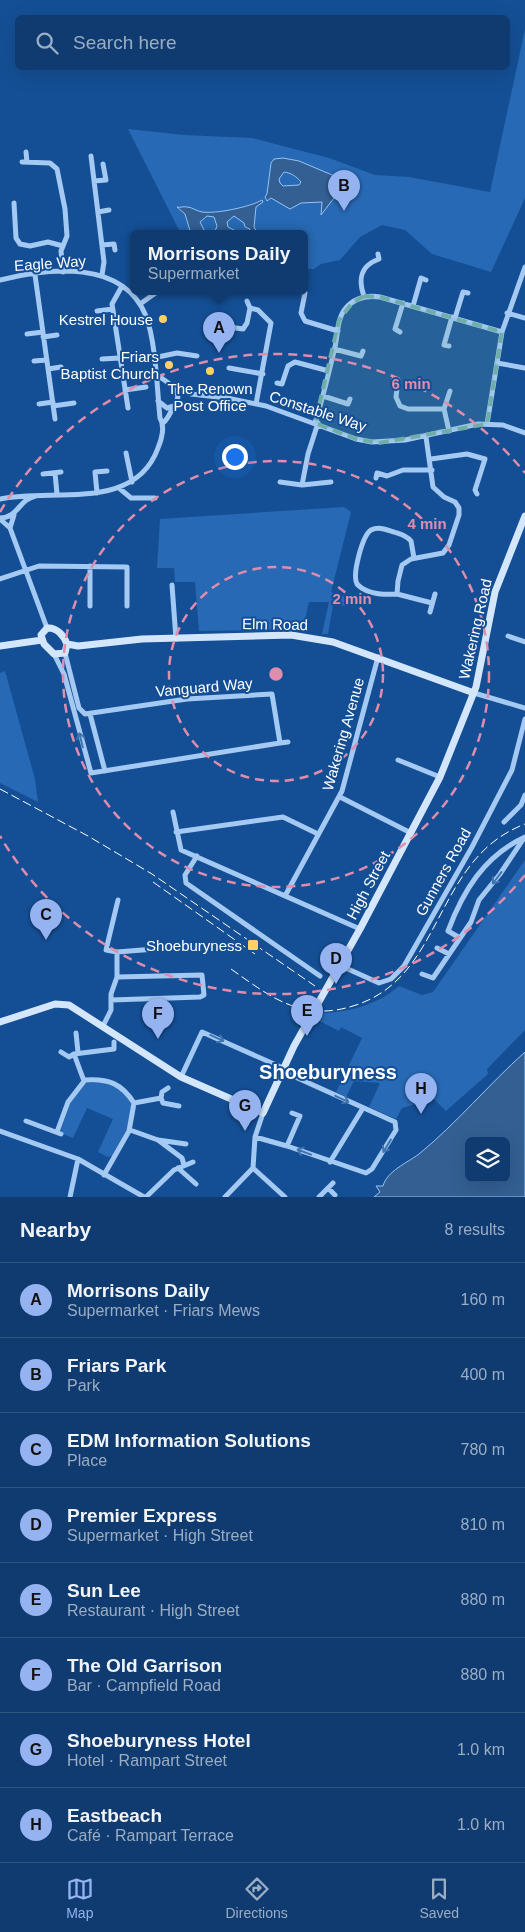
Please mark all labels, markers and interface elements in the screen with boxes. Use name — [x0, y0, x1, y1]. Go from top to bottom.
search box — [15, 15, 510, 70]
icon: search — [33, 29, 61, 57]
text: Search here — [73, 32, 177, 53]
pin: B — [328, 170, 360, 211]
popup — [130, 230, 308, 295]
text: Morrisons Daily — [148, 243, 290, 264]
street label: Eagle Way — [14, 252, 87, 274]
text: Supermarket — [148, 265, 239, 282]
place label: Kestrel House — [59, 311, 153, 328]
pin: A — [203, 312, 235, 353]
marker: Kestrel House — [157, 313, 169, 325]
place label: Friars Baptist Church — [61, 348, 159, 382]
marker: Friars Baptist Church — [163, 359, 175, 371]
marker: The Renown Post Office — [204, 365, 216, 377]
text: 6 min — [391, 375, 431, 392]
place label: The Renown Post Office — [167, 380, 253, 414]
street label: Constable Way — [267, 387, 369, 435]
your location — [222, 444, 248, 470]
text: 4 min — [407, 515, 447, 532]
street label: Wakering Road — [455, 577, 495, 681]
text: 2 min — [332, 590, 372, 607]
street label: Elm Road — [242, 615, 308, 633]
centre of rings — [267, 665, 285, 683]
street label: Vanguard Way — [155, 674, 254, 700]
street label: Wakering Avenue — [319, 676, 367, 792]
one-way arrow — [76, 732, 85, 748]
street label: Gunners Road — [412, 825, 474, 919]
street label: High Street — [343, 847, 394, 922]
one-way arrow — [491, 871, 502, 884]
pin: C — [30, 899, 62, 940]
place label: Shoeburyness — [146, 937, 242, 954]
marker: Shoeburyness — [246, 938, 260, 952]
pin: D — [320, 943, 352, 984]
pin: E — [291, 995, 323, 1036]
pin: F — [142, 998, 174, 1039]
one-way arrow — [209, 1034, 224, 1044]
district label: Shoeburyness — [259, 1061, 397, 1083]
pin: H — [405, 1073, 437, 1114]
pin: G — [229, 1090, 261, 1131]
one-way arrow — [334, 1094, 349, 1104]
map controls — [465, 1137, 510, 1182]
button: layers — [465, 1137, 510, 1182]
one-way arrow — [381, 1138, 391, 1152]
one-way arrow — [296, 1147, 312, 1156]
text: Nearby — [20, 1218, 91, 1241]
text: 8 results — [445, 1221, 505, 1238]
text: Morrisons Daily — [67, 1280, 210, 1301]
text: A — [30, 1291, 42, 1308]
text: 160 m — [461, 1291, 505, 1308]
text: Supermarket · Friars Mews — [67, 1302, 260, 1319]
text: Friars Park — [67, 1355, 166, 1376]
text: B — [30, 1366, 42, 1383]
text: 400 m — [461, 1366, 505, 1383]
text: Park — [67, 1377, 100, 1394]
text: EDM Information Solutions — [67, 1430, 311, 1451]
text: C — [30, 1441, 42, 1458]
text: 780 m — [461, 1441, 505, 1458]
text: Place — [67, 1452, 107, 1469]
text: Premier Express — [67, 1505, 217, 1526]
text: D — [30, 1516, 42, 1533]
text: 810 m — [461, 1516, 505, 1533]
text: Supermarket · High Street — [67, 1527, 253, 1544]
text: Sun Lee — [67, 1580, 141, 1601]
text: E — [31, 1591, 41, 1608]
text: 880 m — [461, 1591, 505, 1608]
text: Restaurant · High Street — [67, 1602, 240, 1619]
text: The Old Garrison — [67, 1655, 222, 1676]
text: F — [31, 1666, 41, 1683]
text: 880 m — [461, 1666, 505, 1683]
text: Bar · Campfield Road — [67, 1677, 221, 1694]
text: Shoeburyness Hotel — [67, 1730, 251, 1751]
text: G — [30, 1741, 42, 1758]
text: 1.0 km — [457, 1741, 505, 1758]
text: Hotel · Rampart Street — [67, 1752, 227, 1769]
text: Eastbeach — [67, 1805, 162, 1826]
text: H — [30, 1816, 42, 1833]
text: 1.0 km — [457, 1816, 505, 1833]
text: Café · Rampart Terrace — [67, 1827, 234, 1844]
tab: Map — [66, 1875, 94, 1921]
tab: Directions — [226, 1875, 288, 1921]
tab: Saved — [419, 1875, 459, 1921]

